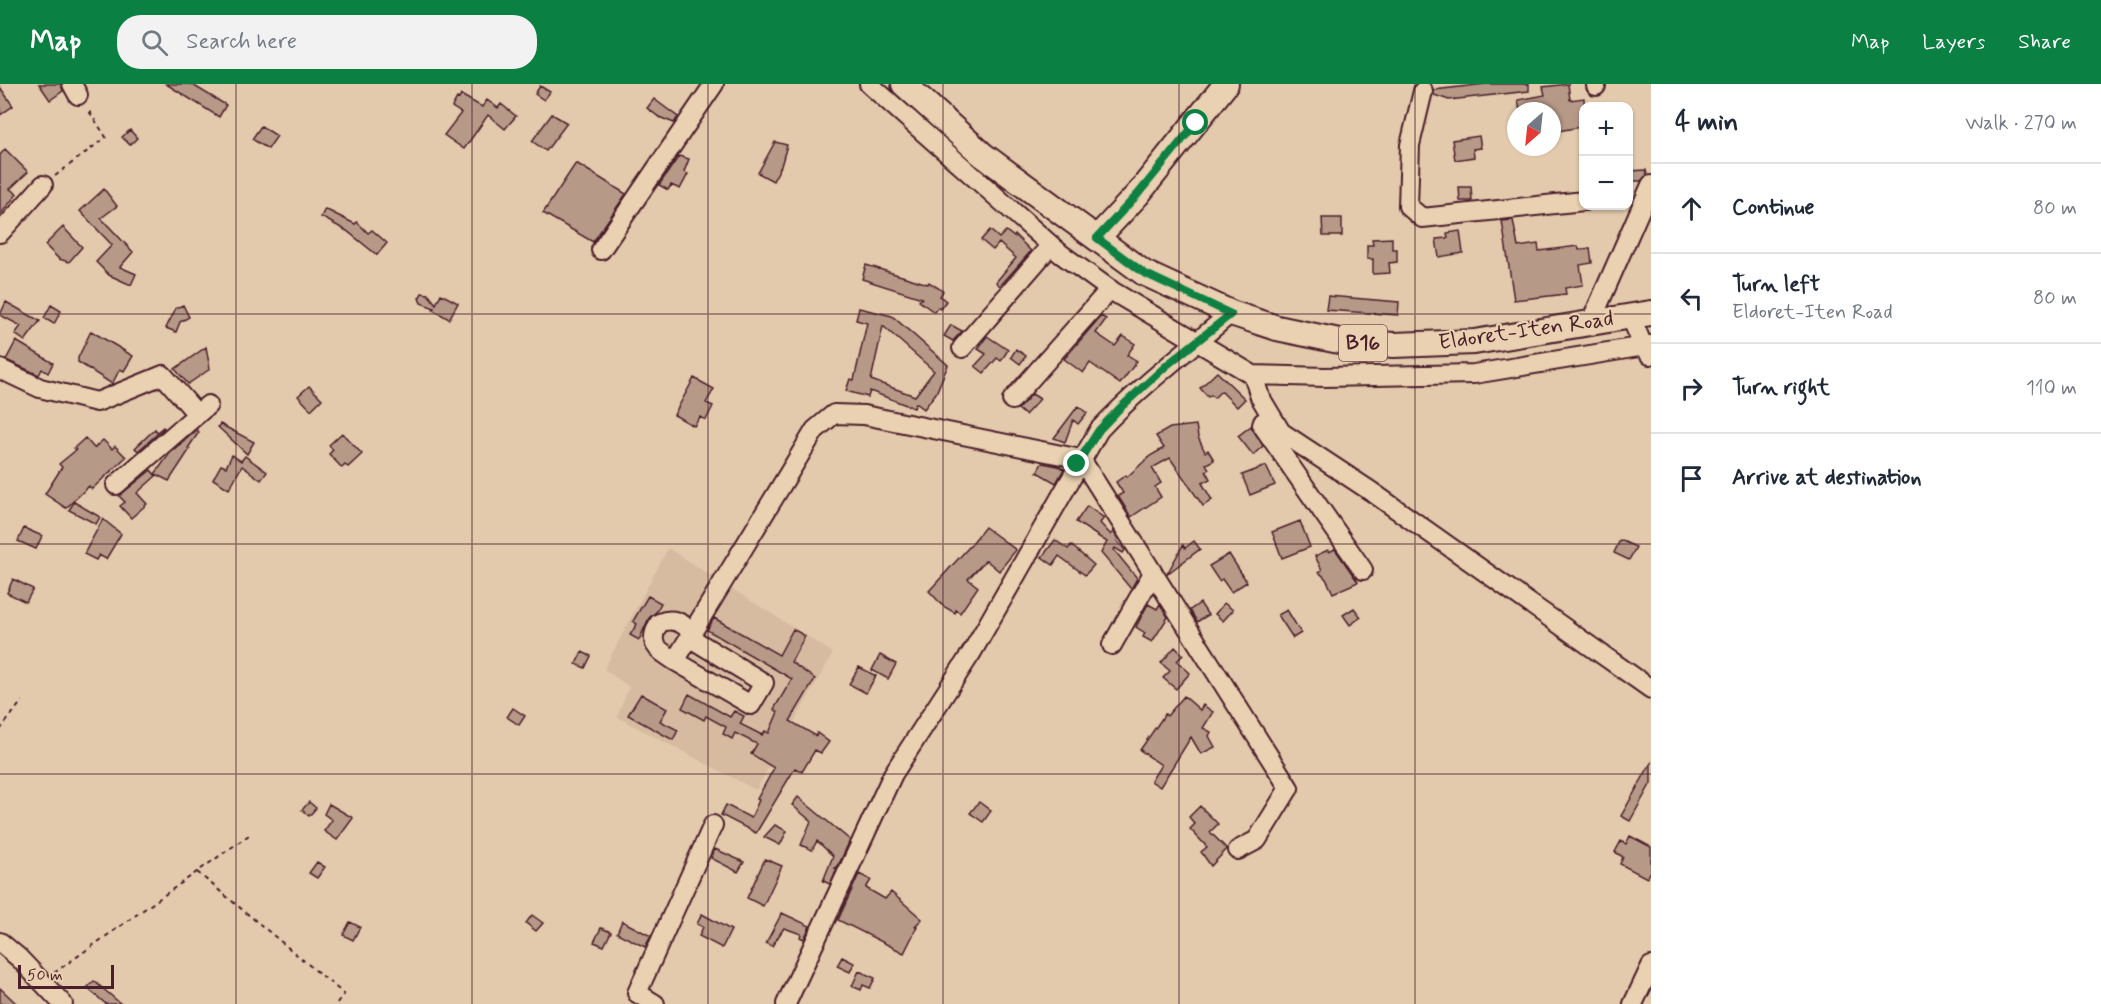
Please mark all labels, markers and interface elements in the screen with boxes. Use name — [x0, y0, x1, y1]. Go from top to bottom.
search box — [117, 15, 537, 69]
text: Map — [30, 24, 81, 61]
icon: search — [138, 26, 171, 59]
text: Search here — [186, 28, 297, 56]
text: Map — [1851, 28, 1889, 56]
text: Layers — [1922, 28, 1985, 56]
text: Share — [2018, 28, 2071, 56]
north arrow — [1507, 102, 1561, 156]
map controls — [1579, 102, 1633, 210]
button: + — [1579, 102, 1633, 156]
text: 4 min — [1675, 106, 1738, 140]
route start — [1182, 109, 1208, 135]
text: Walk · 270 m — [1965, 110, 2077, 137]
button: − — [1579, 156, 1633, 210]
icon: ahead — [1675, 192, 1708, 225]
text: Continue — [1732, 194, 1814, 222]
text: 80 m — [2033, 195, 2077, 222]
text: Turn left — [1732, 271, 1820, 299]
icon: left — [1675, 282, 1708, 315]
text: 80 m — [2033, 285, 2077, 312]
text: Eldoret-Iten Road — [1732, 299, 1893, 326]
street label: Eldoret-Iten Road — [1437, 305, 1615, 357]
road number: B16 — [1339, 325, 1387, 361]
icon: right — [1675, 372, 1708, 405]
text: Turn right — [1732, 374, 1830, 402]
text: 110 m — [2026, 375, 2077, 402]
route end — [1063, 450, 1089, 476]
icon: arrive — [1675, 462, 1708, 495]
text: Arrive at destination — [1732, 464, 1922, 492]
scale bar — [18, 962, 114, 990]
text: 50 m — [27, 965, 63, 986]

